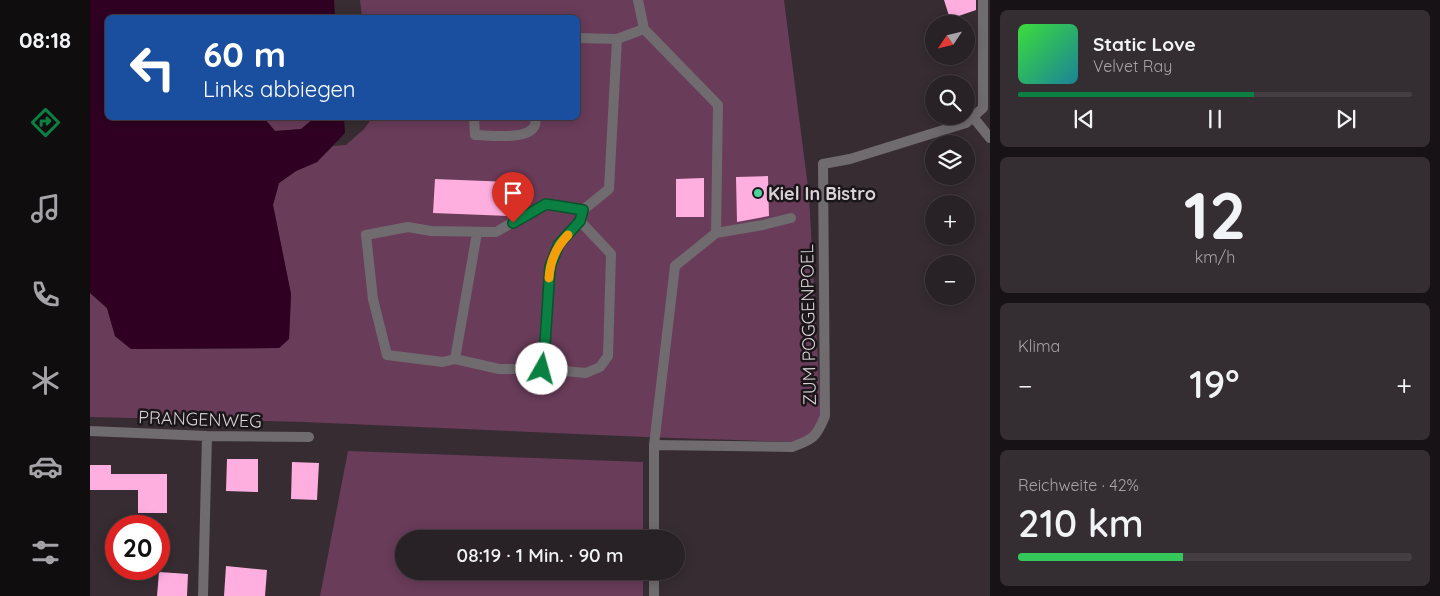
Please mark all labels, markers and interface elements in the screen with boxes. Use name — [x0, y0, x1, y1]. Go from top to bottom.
north arrow — [925, 15, 975, 65]
map controls — [925, 15, 975, 305]
text: 08:18 — [19, 26, 71, 54]
text: 60 m — [203, 32, 286, 76]
text: Static Love — [1093, 32, 1196, 56]
icon: left — [120, 35, 185, 100]
text: Velvet Ray — [1093, 56, 1172, 76]
text: Links abbiegen — [203, 75, 356, 103]
button: search — [925, 75, 975, 125]
icon: directions — [28, 105, 63, 140]
icon: previous — [1070, 105, 1098, 133]
icon: pause — [1201, 105, 1229, 133]
icon: next — [1332, 105, 1360, 133]
button: layers — [925, 135, 975, 185]
pin — [492, 172, 534, 223]
text: 12 — [1184, 174, 1246, 255]
icon: arrive — [499, 179, 527, 207]
place label: Kiel In Bistro — [768, 182, 876, 205]
marker: Kiel In Bistro — [752, 187, 764, 199]
icon: music — [28, 191, 63, 226]
button: + — [925, 195, 975, 245]
street label: ZUM POGGENPOEL — [795, 244, 821, 406]
text: km/h — [1195, 247, 1235, 267]
button: − — [925, 255, 975, 305]
icon: phone — [28, 277, 63, 312]
text: Klima — [1018, 336, 1060, 356]
position arrow — [515, 342, 567, 394]
text: 19° — [1189, 360, 1239, 408]
icon: climate — [28, 363, 63, 398]
text: − — [1018, 368, 1033, 403]
text: + — [1396, 368, 1412, 403]
street label: PRANGENWEG — [138, 405, 262, 433]
icon: car — [28, 449, 63, 484]
text: Reichweite · 42% — [1018, 475, 1139, 495]
text: 210 km — [1018, 499, 1144, 547]
speed limit sign: 20 — [105, 515, 170, 580]
icon: filters — [28, 535, 63, 570]
text: 08:19 · 1 Min. · 90 m — [457, 543, 623, 567]

